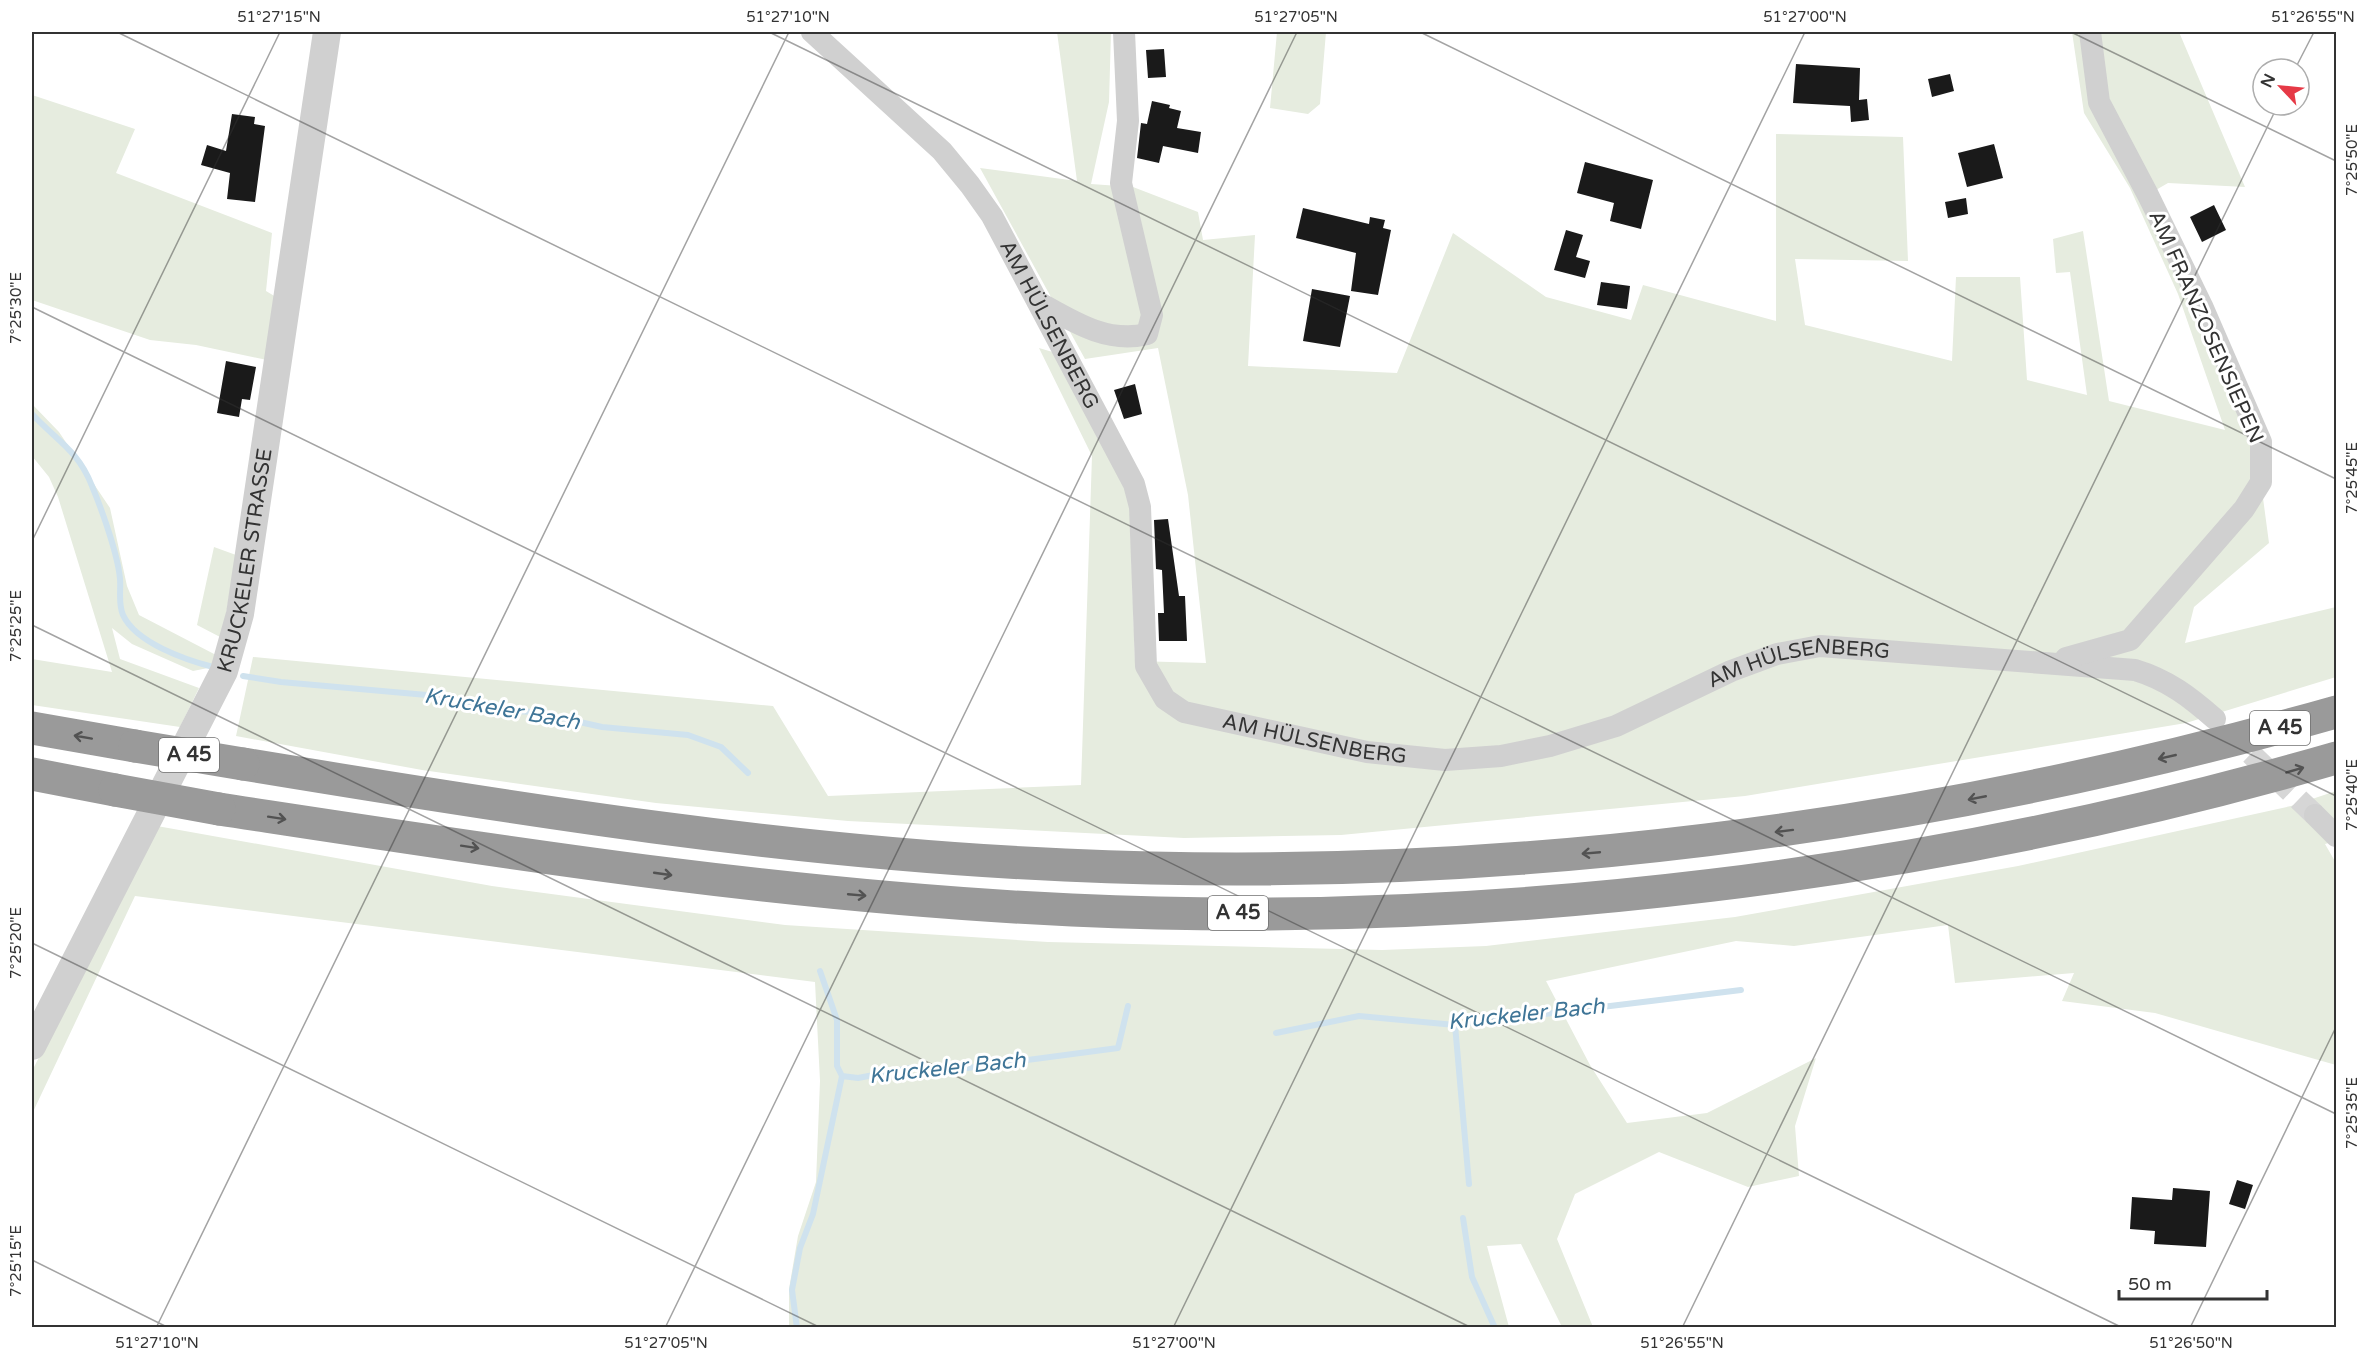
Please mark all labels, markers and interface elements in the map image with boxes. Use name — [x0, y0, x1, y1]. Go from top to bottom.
text: 51°27'15"N — [237, 8, 321, 26]
text: 51°27'10"N — [746, 8, 830, 26]
text: 51°27'05"N — [1254, 8, 1338, 26]
text: 51°27'00"N — [1763, 8, 1847, 26]
text: 51°26'55"N — [2271, 8, 2355, 26]
north arrow — [2251, 57, 2311, 117]
text: N — [2257, 71, 2280, 91]
text: 7°25'50"E — [2343, 124, 2361, 196]
street label: AM FRANZOSENSIEPEN — [2143, 207, 2269, 447]
street label: AM HÜLSENBERG — [995, 236, 1104, 413]
text: 7°25'30"E — [7, 272, 25, 344]
text: 7°25'45"E — [2343, 442, 2361, 514]
street label: KRUCKELER STRASSE — [212, 447, 277, 676]
text: 7°25'25"E — [7, 590, 25, 662]
street label: AM HÜLSENBERG — [1703, 633, 1891, 693]
water label: Kruckeler Bach — [422, 683, 582, 736]
street label: AM HÜLSENBERG — [1220, 708, 1408, 768]
road number: A 45 — [2250, 711, 2310, 745]
one-way arrow — [74, 731, 93, 742]
road number: A 45 — [159, 738, 219, 772]
one-way arrow — [2158, 752, 2178, 763]
text: 7°25'40"E — [2343, 759, 2361, 831]
one-way arrow — [2285, 764, 2304, 775]
one-way arrow — [1967, 793, 1987, 804]
one-way arrow — [266, 812, 286, 823]
one-way arrow — [1775, 825, 1795, 836]
one-way arrow — [459, 842, 479, 853]
one-way arrow — [1581, 848, 1601, 859]
one-way arrow — [652, 868, 672, 879]
one-way arrow — [846, 890, 866, 901]
road number: A 45 — [1208, 896, 1268, 930]
text: 7°25'20"E — [7, 907, 25, 979]
water label: Kruckeler Bach — [1446, 993, 1606, 1035]
water label: Kruckeler Bach — [867, 1047, 1027, 1089]
text: 7°25'35"E — [2343, 1077, 2361, 1149]
text: 7°25'15"E — [7, 1225, 25, 1297]
scale bar — [2119, 1263, 2268, 1301]
text: 50 m — [2128, 1273, 2172, 1295]
text: 51°27'10"N — [115, 1334, 199, 1352]
text: 51°27'05"N — [624, 1334, 708, 1352]
text: 51°27'00"N — [1132, 1334, 1216, 1352]
text: 51°26'55"N — [1640, 1334, 1724, 1352]
text: 51°26'50"N — [2149, 1334, 2233, 1352]

